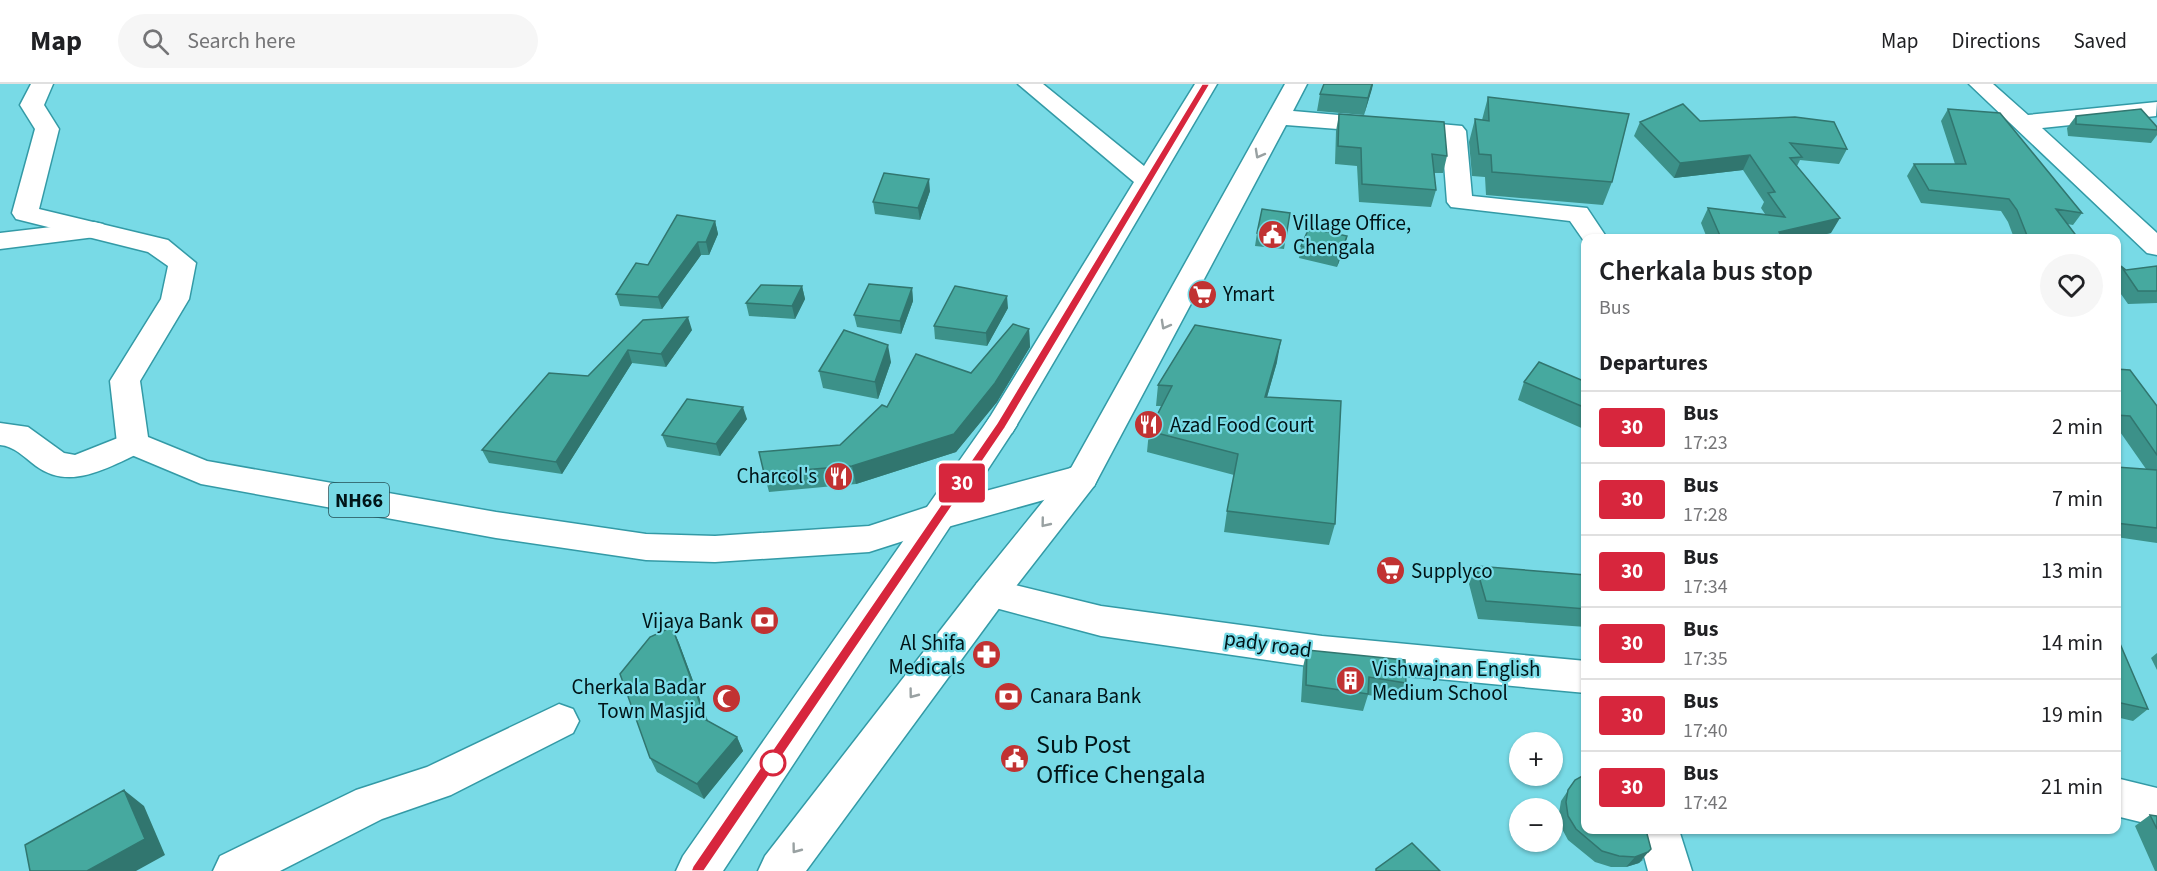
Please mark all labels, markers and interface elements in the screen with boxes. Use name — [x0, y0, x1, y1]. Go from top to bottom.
search box — [118, 14, 538, 68]
text: Map — [30, 21, 82, 61]
icon: search — [139, 25, 172, 58]
text: Search here — [187, 25, 296, 57]
text: Map — [1881, 26, 1919, 56]
text: Directions — [1952, 26, 2040, 56]
text: Saved — [2073, 26, 2127, 56]
one-way arrow — [1255, 148, 1266, 158]
place label: Village Office, Chengala — [1293, 208, 1411, 262]
public building icon: Village Office, Chengala — [1256, 219, 1288, 251]
text: Cherkala bus stop — [1599, 251, 1813, 291]
button: heart — [2040, 254, 2103, 317]
supermarket icon: Ymart — [1186, 278, 1218, 310]
place label: Ymart — [1222, 279, 1275, 309]
text: Bus — [1599, 294, 1630, 322]
one-way arrow — [1161, 319, 1172, 329]
text: Departures — [1599, 347, 1708, 379]
text: Bus — [1683, 397, 1719, 429]
restaurant icon: Azad Food Court — [1133, 409, 1165, 441]
place label: Azad Food Court — [1170, 410, 1314, 440]
text: 2 min — [2052, 411, 2103, 443]
text: 30 — [1621, 412, 1643, 442]
text: 17:23 — [1683, 429, 1728, 457]
restaurant icon: Charcol's — [822, 460, 854, 492]
place label: Charcol's — [736, 461, 817, 491]
line badge: 30 — [935, 464, 989, 502]
text: 30 — [951, 468, 973, 498]
text: Bus — [1683, 469, 1719, 501]
road number: NH66 — [329, 483, 389, 517]
text: 7 min — [2052, 483, 2103, 515]
text: 30 — [1621, 484, 1643, 514]
text: 17:28 — [1683, 501, 1728, 529]
one-way arrow — [1042, 516, 1053, 527]
text: Bus — [1683, 541, 1719, 573]
supermarket icon: Supplyco — [1374, 555, 1406, 587]
text: 13 min — [2041, 555, 2103, 587]
place label: Supplyco — [1411, 556, 1493, 586]
text: 30 — [1621, 556, 1643, 586]
text: 17:34 — [1683, 573, 1728, 601]
bank icon: Vijaya Bank — [748, 605, 780, 637]
place label: Vijaya Bank — [642, 606, 744, 636]
text: Bus — [1683, 613, 1719, 645]
street label: pady road — [1222, 623, 1314, 665]
text: 14 min — [2041, 627, 2103, 659]
place label: Al Shifa Medicals — [888, 628, 965, 682]
text: 30 — [1621, 628, 1643, 658]
pharmacy icon: Al Shifa Medicals — [970, 639, 1002, 671]
text: 17:35 — [1683, 645, 1728, 673]
place label: Vishwajnan English Medium School — [1372, 654, 1541, 708]
building icon: Vishwajnan English Medium School — [1335, 665, 1367, 697]
place label: Cherkala Badar Town Masjid — [572, 672, 707, 726]
bank icon: Canara Bank — [993, 680, 1025, 712]
place label: Canara Bank — [1030, 681, 1142, 711]
mosque icon: Cherkala Badar Town Masjid — [711, 683, 743, 715]
text: Bus — [1683, 685, 1719, 717]
one-way arrow — [910, 687, 921, 698]
text: 19 min — [2041, 699, 2103, 731]
text: 30 — [1621, 700, 1643, 730]
text: 17:40 — [1683, 717, 1728, 745]
place label: Sub Post Office Chengala — [1036, 726, 1206, 793]
map controls — [1509, 732, 1563, 852]
button: + — [1509, 732, 1563, 786]
public building icon: Sub Post Office Chengala — [999, 743, 1031, 775]
unlabelled marker — [760, 750, 786, 776]
text: Bus — [1683, 757, 1719, 789]
text: 21 min — [2041, 771, 2103, 803]
text: 30 — [1621, 772, 1643, 802]
text: 17:42 — [1683, 789, 1728, 817]
button: − — [1509, 798, 1563, 852]
one-way arrow — [792, 843, 803, 854]

